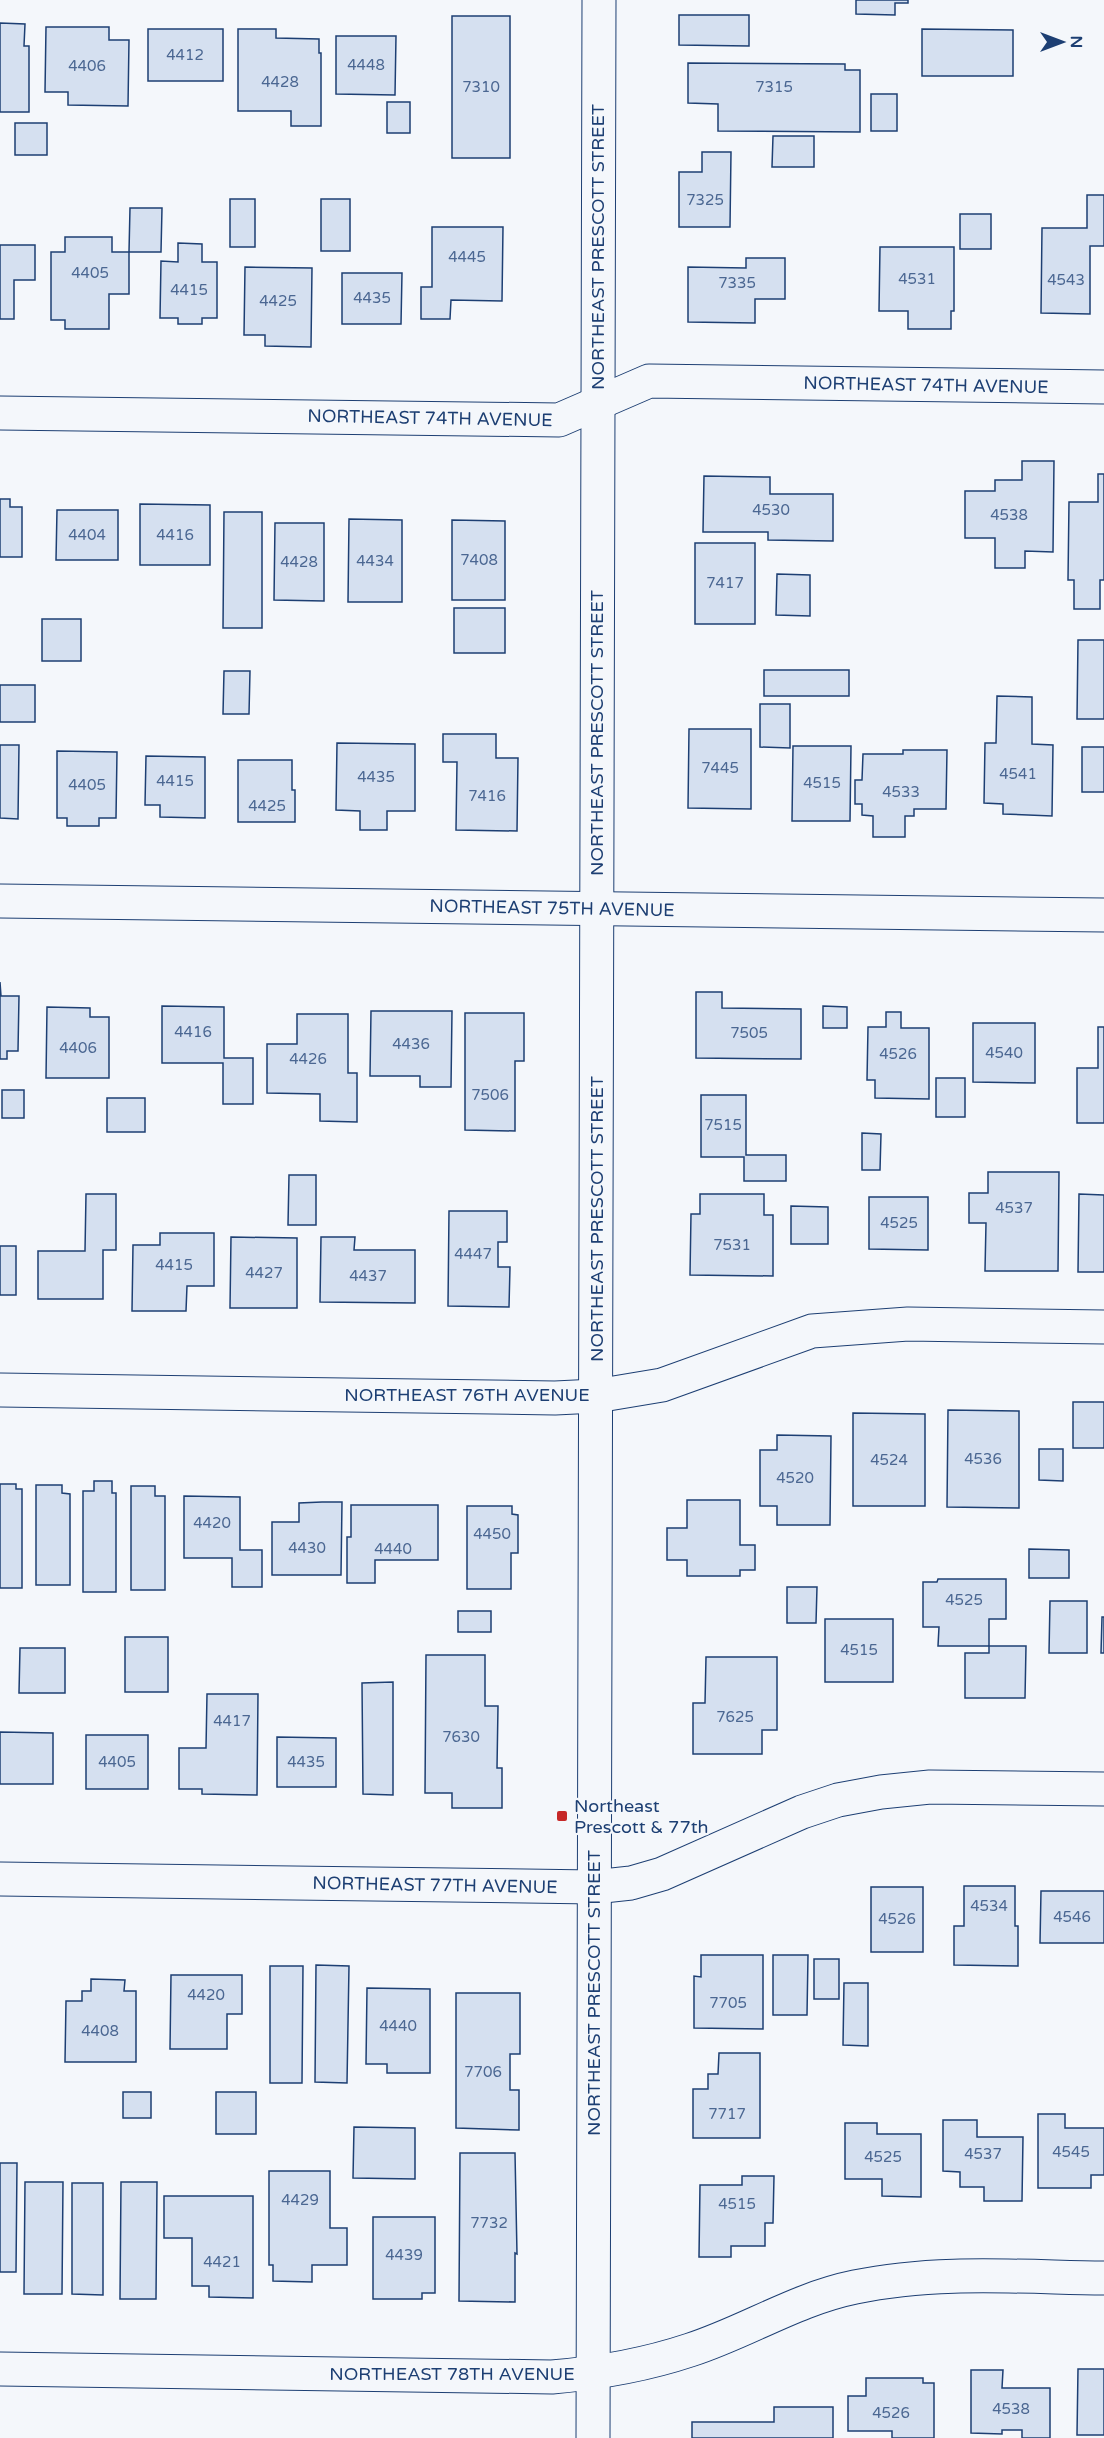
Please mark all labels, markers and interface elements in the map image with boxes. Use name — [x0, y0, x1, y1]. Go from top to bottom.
north arrow — [1032, 12, 1092, 72]
text: N — [1066, 36, 1086, 48]
house number: 4412 — [166, 46, 204, 64]
house number: 4448 — [347, 56, 385, 74]
house number: 4406 — [68, 57, 106, 75]
house number: 4428 — [261, 73, 299, 91]
house number: 7310 — [462, 78, 500, 96]
house number: 7315 — [755, 78, 793, 96]
street label: NORTHEAST PRESCOTT STREET — [587, 104, 609, 390]
house number: 7325 — [686, 191, 724, 209]
house number: 4445 — [448, 248, 486, 266]
house number: 4405 — [71, 264, 109, 282]
house number: 4531 — [898, 270, 936, 288]
house number: 4543 — [1047, 271, 1085, 289]
house number: 7335 — [718, 274, 756, 292]
house number: 4415 — [170, 281, 208, 299]
house number: 4435 — [353, 289, 391, 307]
house number: 4425 — [259, 292, 297, 310]
street label: NORTHEAST 74TH AVENUE — [803, 372, 1049, 398]
street label: NORTHEAST 74TH AVENUE — [307, 405, 553, 431]
house number: 4530 — [752, 501, 790, 519]
house number: 4538 — [990, 506, 1028, 524]
house number: 4404 — [68, 526, 106, 544]
house number: 4416 — [156, 526, 194, 544]
house number: 7408 — [460, 551, 498, 569]
house number: 4434 — [356, 552, 394, 570]
house number: 4428 — [280, 553, 318, 571]
house number: 7417 — [706, 574, 744, 592]
street label: NORTHEAST PRESCOTT STREET — [586, 590, 608, 876]
house number: 7445 — [701, 759, 739, 777]
house number: 4541 — [999, 765, 1037, 783]
house number: 4435 — [357, 768, 395, 786]
house number: 4415 — [156, 772, 194, 790]
house number: 4515 — [803, 774, 841, 792]
house number: 4405 — [68, 776, 106, 794]
house number: 4533 — [882, 783, 920, 801]
house number: 7416 — [468, 787, 506, 805]
house number: 4425 — [248, 797, 286, 815]
street label: NORTHEAST 75TH AVENUE — [429, 895, 675, 921]
house number: 4416 — [174, 1023, 212, 1041]
house number: 7505 — [730, 1024, 768, 1042]
house number: 4436 — [392, 1035, 430, 1053]
house number: 4406 — [59, 1039, 97, 1057]
house number: 4540 — [985, 1044, 1023, 1062]
house number: 4526 — [879, 1045, 917, 1063]
house number: 4426 — [289, 1050, 327, 1068]
street label: NORTHEAST PRESCOTT STREET — [586, 1076, 608, 1362]
house number: 7506 — [471, 1086, 509, 1104]
house number: 7515 — [704, 1116, 742, 1134]
house number: 4537 — [995, 1199, 1033, 1217]
house number: 4525 — [880, 1214, 918, 1232]
house number: 7531 — [713, 1236, 751, 1254]
house number: 4447 — [454, 1245, 492, 1263]
house number: 4415 — [155, 1256, 193, 1274]
house number: 4427 — [245, 1264, 283, 1282]
house number: 4437 — [349, 1267, 387, 1285]
street label: NORTHEAST 76TH AVENUE — [344, 1384, 590, 1406]
house number: 4536 — [964, 1450, 1002, 1468]
house number: 4524 — [870, 1451, 908, 1469]
house number: 4520 — [776, 1469, 814, 1487]
house number: 4420 — [193, 1514, 231, 1532]
house number: 4450 — [473, 1525, 511, 1543]
house number: 4430 — [288, 1539, 326, 1557]
house number: 4440 — [374, 1540, 412, 1558]
house number: 4525 — [945, 1591, 983, 1609]
house number: 4515 — [840, 1641, 878, 1659]
house number: 7625 — [716, 1708, 754, 1726]
house number: 4417 — [213, 1712, 251, 1730]
house number: 7630 — [442, 1728, 480, 1746]
house number: 4405 — [98, 1753, 136, 1771]
house number: 4435 — [287, 1753, 325, 1771]
place label: Northeast Prescott & 77th — [574, 1795, 709, 1838]
marker: Northeast Prescott & 77th — [555, 1809, 569, 1823]
street label: NORTHEAST PRESCOTT STREET — [583, 1850, 605, 2136]
street label: NORTHEAST 77TH AVENUE — [312, 1872, 558, 1898]
house number: 4534 — [970, 1897, 1008, 1915]
house number: 4546 — [1053, 1908, 1091, 1926]
house number: 4526 — [878, 1910, 916, 1928]
house number: 4420 — [187, 1986, 225, 2004]
house number: 7705 — [709, 1994, 747, 2012]
house number: 4440 — [379, 2017, 417, 2035]
house number: 4408 — [81, 2022, 119, 2040]
house number: 7706 — [464, 2063, 502, 2081]
house number: 7717 — [708, 2105, 746, 2123]
house number: 4545 — [1052, 2143, 1090, 2161]
house number: 4537 — [964, 2145, 1002, 2163]
house number: 4525 — [864, 2148, 902, 2166]
house number: 4429 — [281, 2191, 319, 2209]
house number: 4515 — [718, 2195, 756, 2213]
house number: 7732 — [470, 2214, 508, 2232]
house number: 4439 — [385, 2246, 423, 2264]
house number: 4421 — [203, 2253, 241, 2271]
street label: NORTHEAST 78TH AVENUE — [329, 2363, 575, 2385]
house number: 4538 — [992, 2400, 1030, 2418]
house number: 4526 — [872, 2404, 910, 2422]

